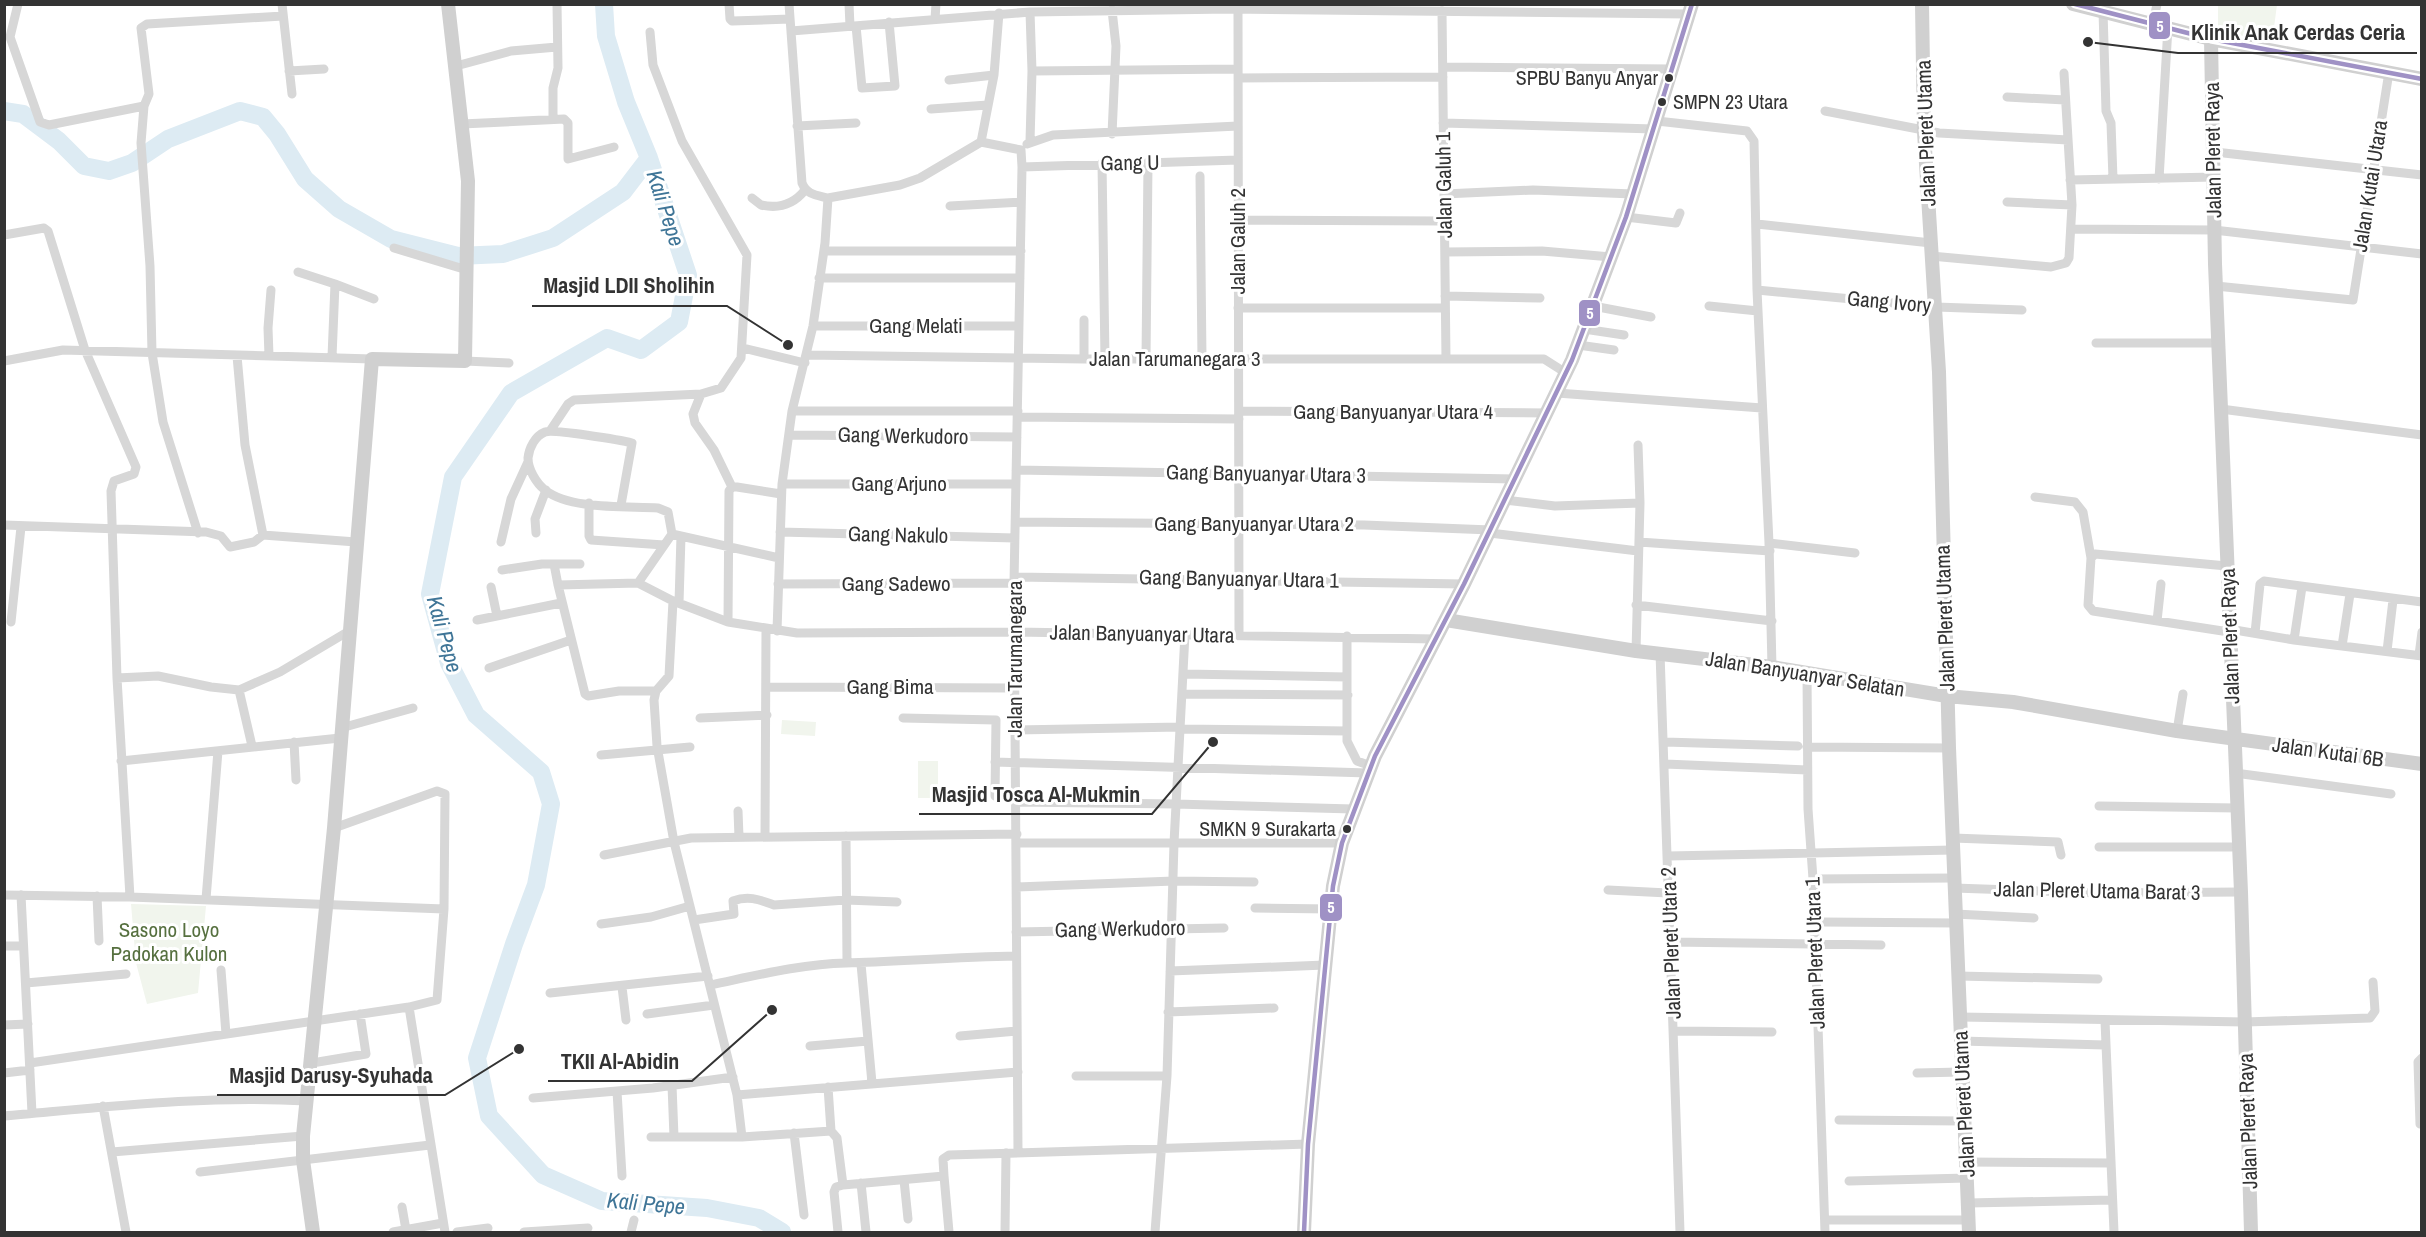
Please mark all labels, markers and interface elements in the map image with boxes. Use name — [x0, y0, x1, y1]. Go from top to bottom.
line badge: 5 — [2148, 11, 2171, 40]
callout: Klinik Anak Cerdas Ceria — [2178, 13, 2417, 53]
text: 5 — [2156, 15, 2164, 37]
text: Klinik Anak Cerdas Ceria — [2191, 17, 2405, 47]
street label: Jalan Pleret Utama — [1908, 59, 1943, 207]
place label: SPBU Banyu Anyar — [1516, 64, 1659, 91]
marker: SPBU Banyu Anyar — [1663, 72, 1675, 84]
street label: Jalan Pleret Raya — [2197, 81, 2228, 218]
place label: SMPN 23 Utara — [1673, 88, 1788, 115]
marker: SMPN 23 Utara — [1656, 96, 1668, 108]
street label: Jalan Kutai Utara — [2345, 118, 2394, 254]
street label: Jalan Galuh 1 — [1428, 131, 1459, 238]
street label: Gang U — [1100, 147, 1160, 178]
water label: Kali Pepe — [640, 166, 692, 250]
street label: Jalan Galuh 2 — [1223, 188, 1252, 294]
callout: Masjid LDII Sholihin — [532, 266, 727, 306]
text: Masjid LDII Sholihin — [543, 270, 715, 300]
street label: Gang Ivory — [1846, 283, 1933, 320]
line badge: 5 — [1578, 299, 1601, 327]
text: 5 — [1586, 302, 1594, 324]
street label: Gang Melati — [869, 311, 963, 340]
street label: Jalan Tarumanegara 3 — [1089, 344, 1261, 373]
street label: Gang Banyuanyar Utara 4 — [1293, 397, 1493, 426]
street label: Gang Werkudoro — [837, 420, 969, 451]
street label: Gang Banyuanyar Utara 3 — [1166, 457, 1366, 490]
street label: Gang Arjuno — [851, 469, 947, 498]
street label: Gang Banyuanyar Utara 2 — [1154, 509, 1354, 538]
street label: Gang Nakulo — [848, 519, 949, 550]
street label: Jalan Pleret Utama — [1927, 544, 1962, 692]
street label: Gang Banyuanyar Utara 1 — [1139, 562, 1340, 595]
street label: Jalan Pleret Raya — [2213, 567, 2246, 704]
street label: Gang Sadewo — [841, 569, 951, 598]
street label: Jalan Tarumanegara — [1000, 580, 1029, 738]
water label: Kali Pepe — [420, 592, 470, 676]
street label: Jalan Banyuanyar Utara — [1049, 617, 1235, 650]
street label: Jalan Banyuanyar Selatan — [1704, 643, 1907, 704]
street label: Gang Bima — [846, 672, 934, 701]
street label: Jalan Kutai 6B — [2271, 729, 2386, 774]
callout: Masjid Tosca Al-Mukmin — [919, 774, 1152, 814]
text: Masjid Tosca Al-Mukmin — [932, 779, 1140, 809]
place label: SMKN 9 Surakarta — [1199, 815, 1336, 842]
marker: SMKN 9 Surakarta — [1341, 823, 1353, 835]
street label: Jalan Pleret Utara 2 — [1653, 866, 1688, 1020]
street label: Jalan Pleret Utama Barat 3 — [1993, 874, 2201, 907]
street label: Jalan Pleret Utara 1 — [1797, 876, 1832, 1030]
line badge: 5 — [1319, 893, 1343, 922]
text: 5 — [1327, 896, 1335, 918]
street label: Gang Werkudoro — [1054, 913, 1186, 944]
park label: Sasono Loyo Padokan Kulon — [111, 915, 227, 968]
street label: Jalan Pleret Utama — [1945, 1030, 1982, 1178]
callout: TKII Al-Abidin — [548, 1041, 692, 1081]
text: TKII Al-Abidin — [561, 1046, 679, 1076]
street label: Jalan Pleret Raya — [2231, 1052, 2264, 1189]
callout: Masjid Darusy-Syuhada — [217, 1055, 445, 1095]
text: Masjid Darusy-Syuhada — [229, 1060, 433, 1090]
water label: Kali Pepe — [606, 1185, 686, 1221]

